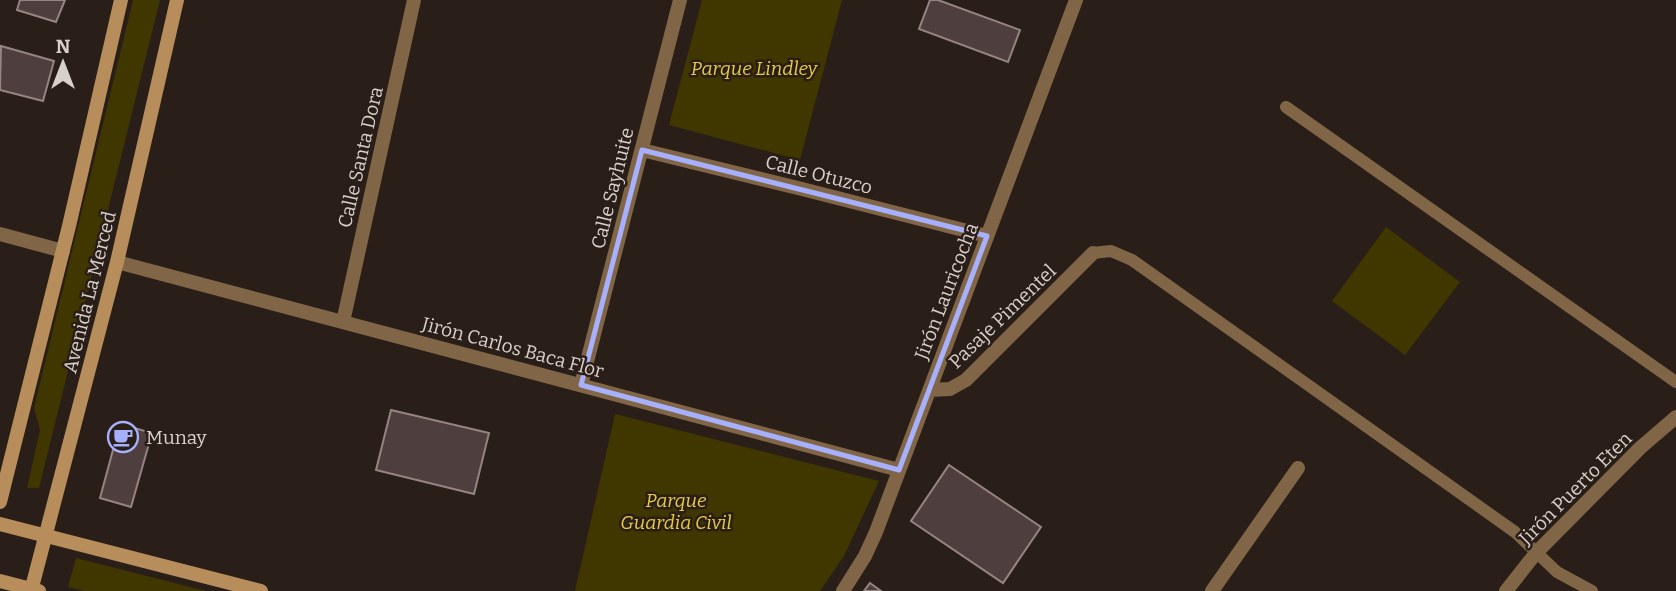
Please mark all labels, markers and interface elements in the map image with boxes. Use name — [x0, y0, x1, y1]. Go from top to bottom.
north arrow — [28, 28, 98, 98]
text: N — [56, 35, 71, 58]
park label: Parque Lindley — [691, 57, 819, 80]
street label: Calle Santa Dora — [333, 84, 388, 230]
street label: Calle Sayhuite — [586, 125, 639, 251]
street label: Calle Otuzco — [763, 150, 875, 199]
street label: Avenida La Merced — [58, 209, 121, 375]
street label: Jirón Lauricocha — [909, 219, 983, 364]
street label: Pasaje Pimentel — [944, 259, 1061, 373]
street label: Jirón Carlos Baca Flor — [418, 312, 607, 383]
cafe icon: Munay — [106, 420, 140, 454]
place label: Munay — [146, 426, 208, 449]
street label: Jirón Puerto Eten — [1513, 427, 1637, 550]
park label: Parque Guardia Civil — [620, 489, 732, 534]

